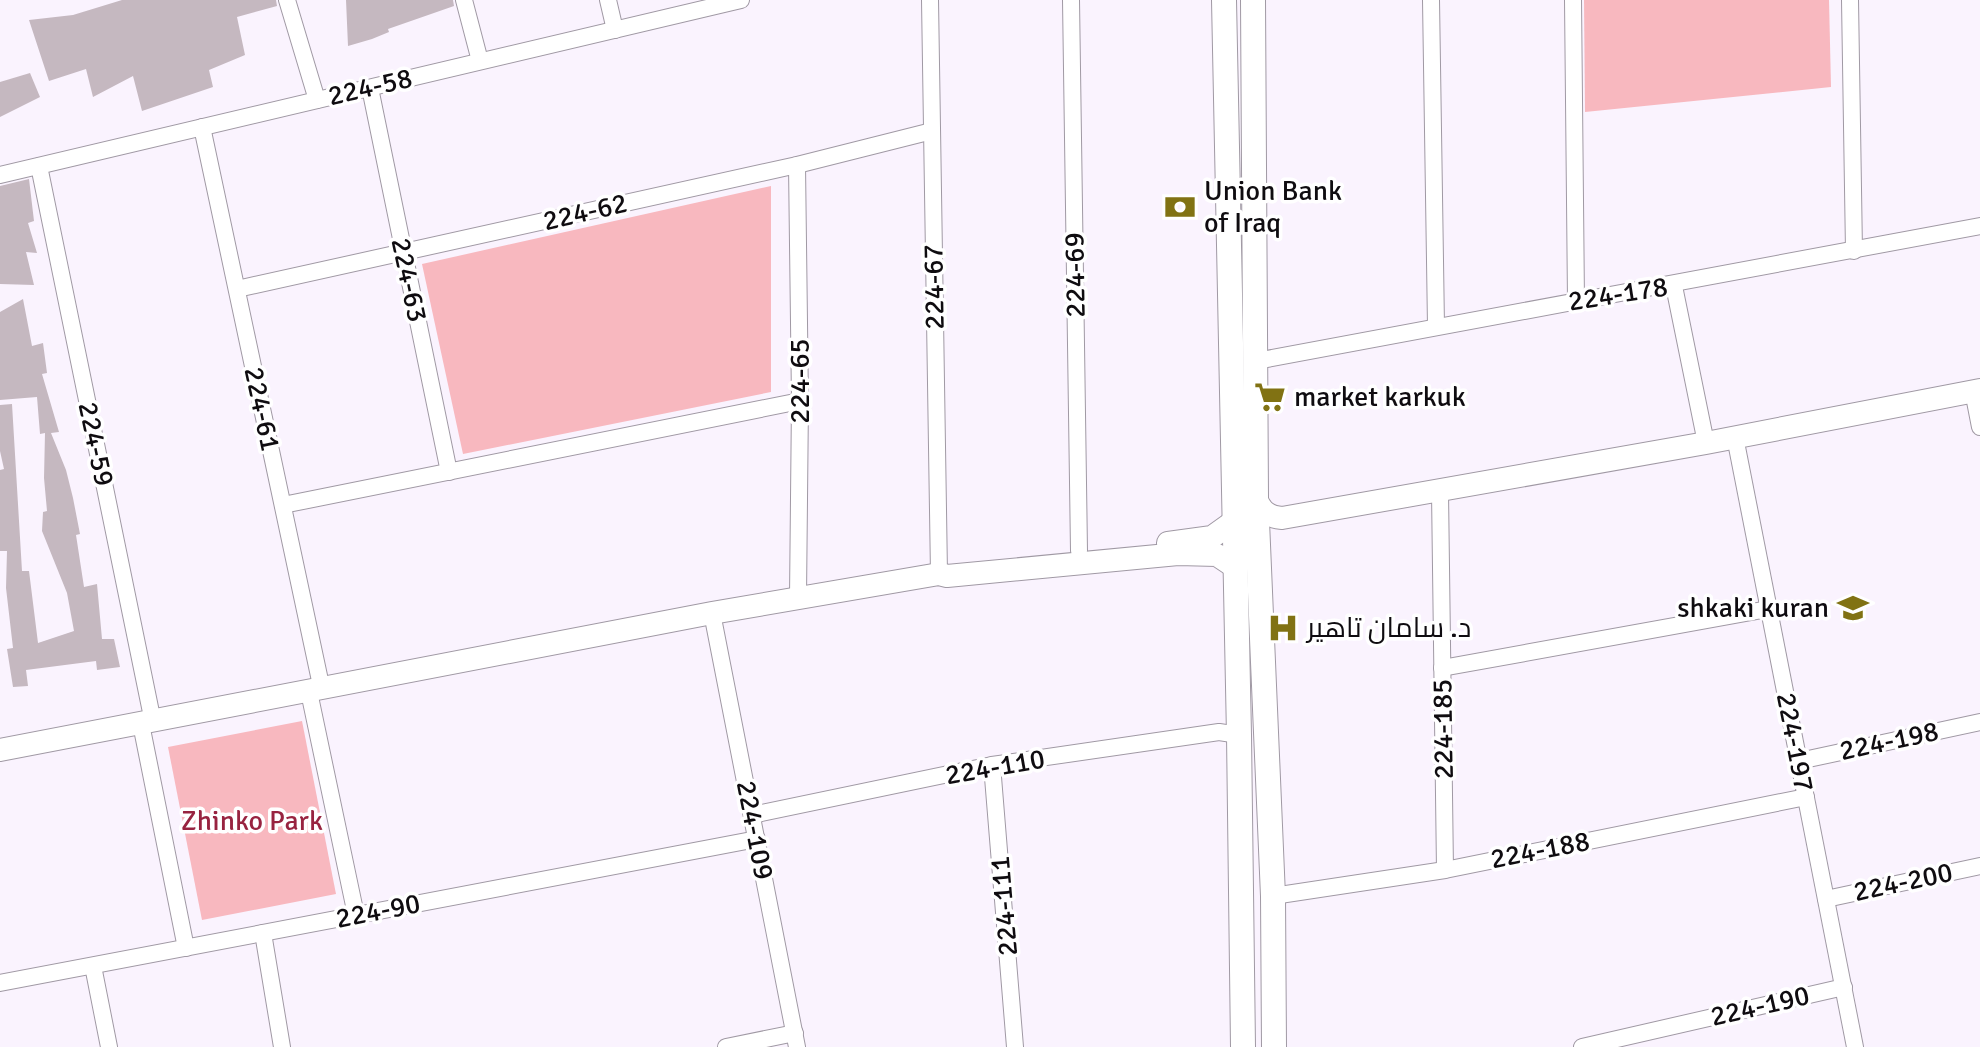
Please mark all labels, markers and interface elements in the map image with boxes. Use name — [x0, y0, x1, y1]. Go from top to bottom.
street label: 224-58 — [325, 61, 415, 113]
place label: Union Bank of Iraq — [1204, 174, 1342, 240]
street label: 224-62 — [540, 186, 630, 238]
bank icon: Union Bank of Iraq — [1163, 190, 1197, 224]
street label: 224-69 — [1057, 232, 1093, 318]
street label: 224-63 — [383, 235, 435, 325]
street label: 224-67 — [916, 244, 952, 330]
street label: 224-178 — [1566, 269, 1670, 319]
street label: 224-65 — [783, 338, 817, 424]
street label: 224-61 — [236, 364, 288, 454]
supermarket icon: market karkuk — [1253, 380, 1287, 414]
place label: market karkuk — [1294, 380, 1466, 414]
street label: 224-59 — [70, 399, 122, 489]
place label: shkaki kuran — [1677, 591, 1829, 625]
school or university icon: shkaki kuran — [1836, 591, 1870, 625]
hospital icon: د. سامان تاهیر — [1266, 611, 1300, 645]
place label: د. سامان تاهیر — [1305, 611, 1471, 645]
street label: 224-185 — [1425, 678, 1461, 780]
street label: 224-197 — [1769, 689, 1821, 795]
street label: 224-198 — [1836, 714, 1942, 768]
street label: 224-110 — [943, 742, 1047, 792]
street label: 224-109 — [729, 777, 781, 883]
park label: Zhinko Park — [181, 804, 323, 838]
street label: 224-188 — [1487, 824, 1593, 876]
street label: 224-111 — [983, 854, 1025, 958]
street label: 224-200 — [1850, 855, 1956, 909]
street label: 224-90 — [333, 886, 423, 936]
street label: 224-190 — [1707, 978, 1813, 1034]

